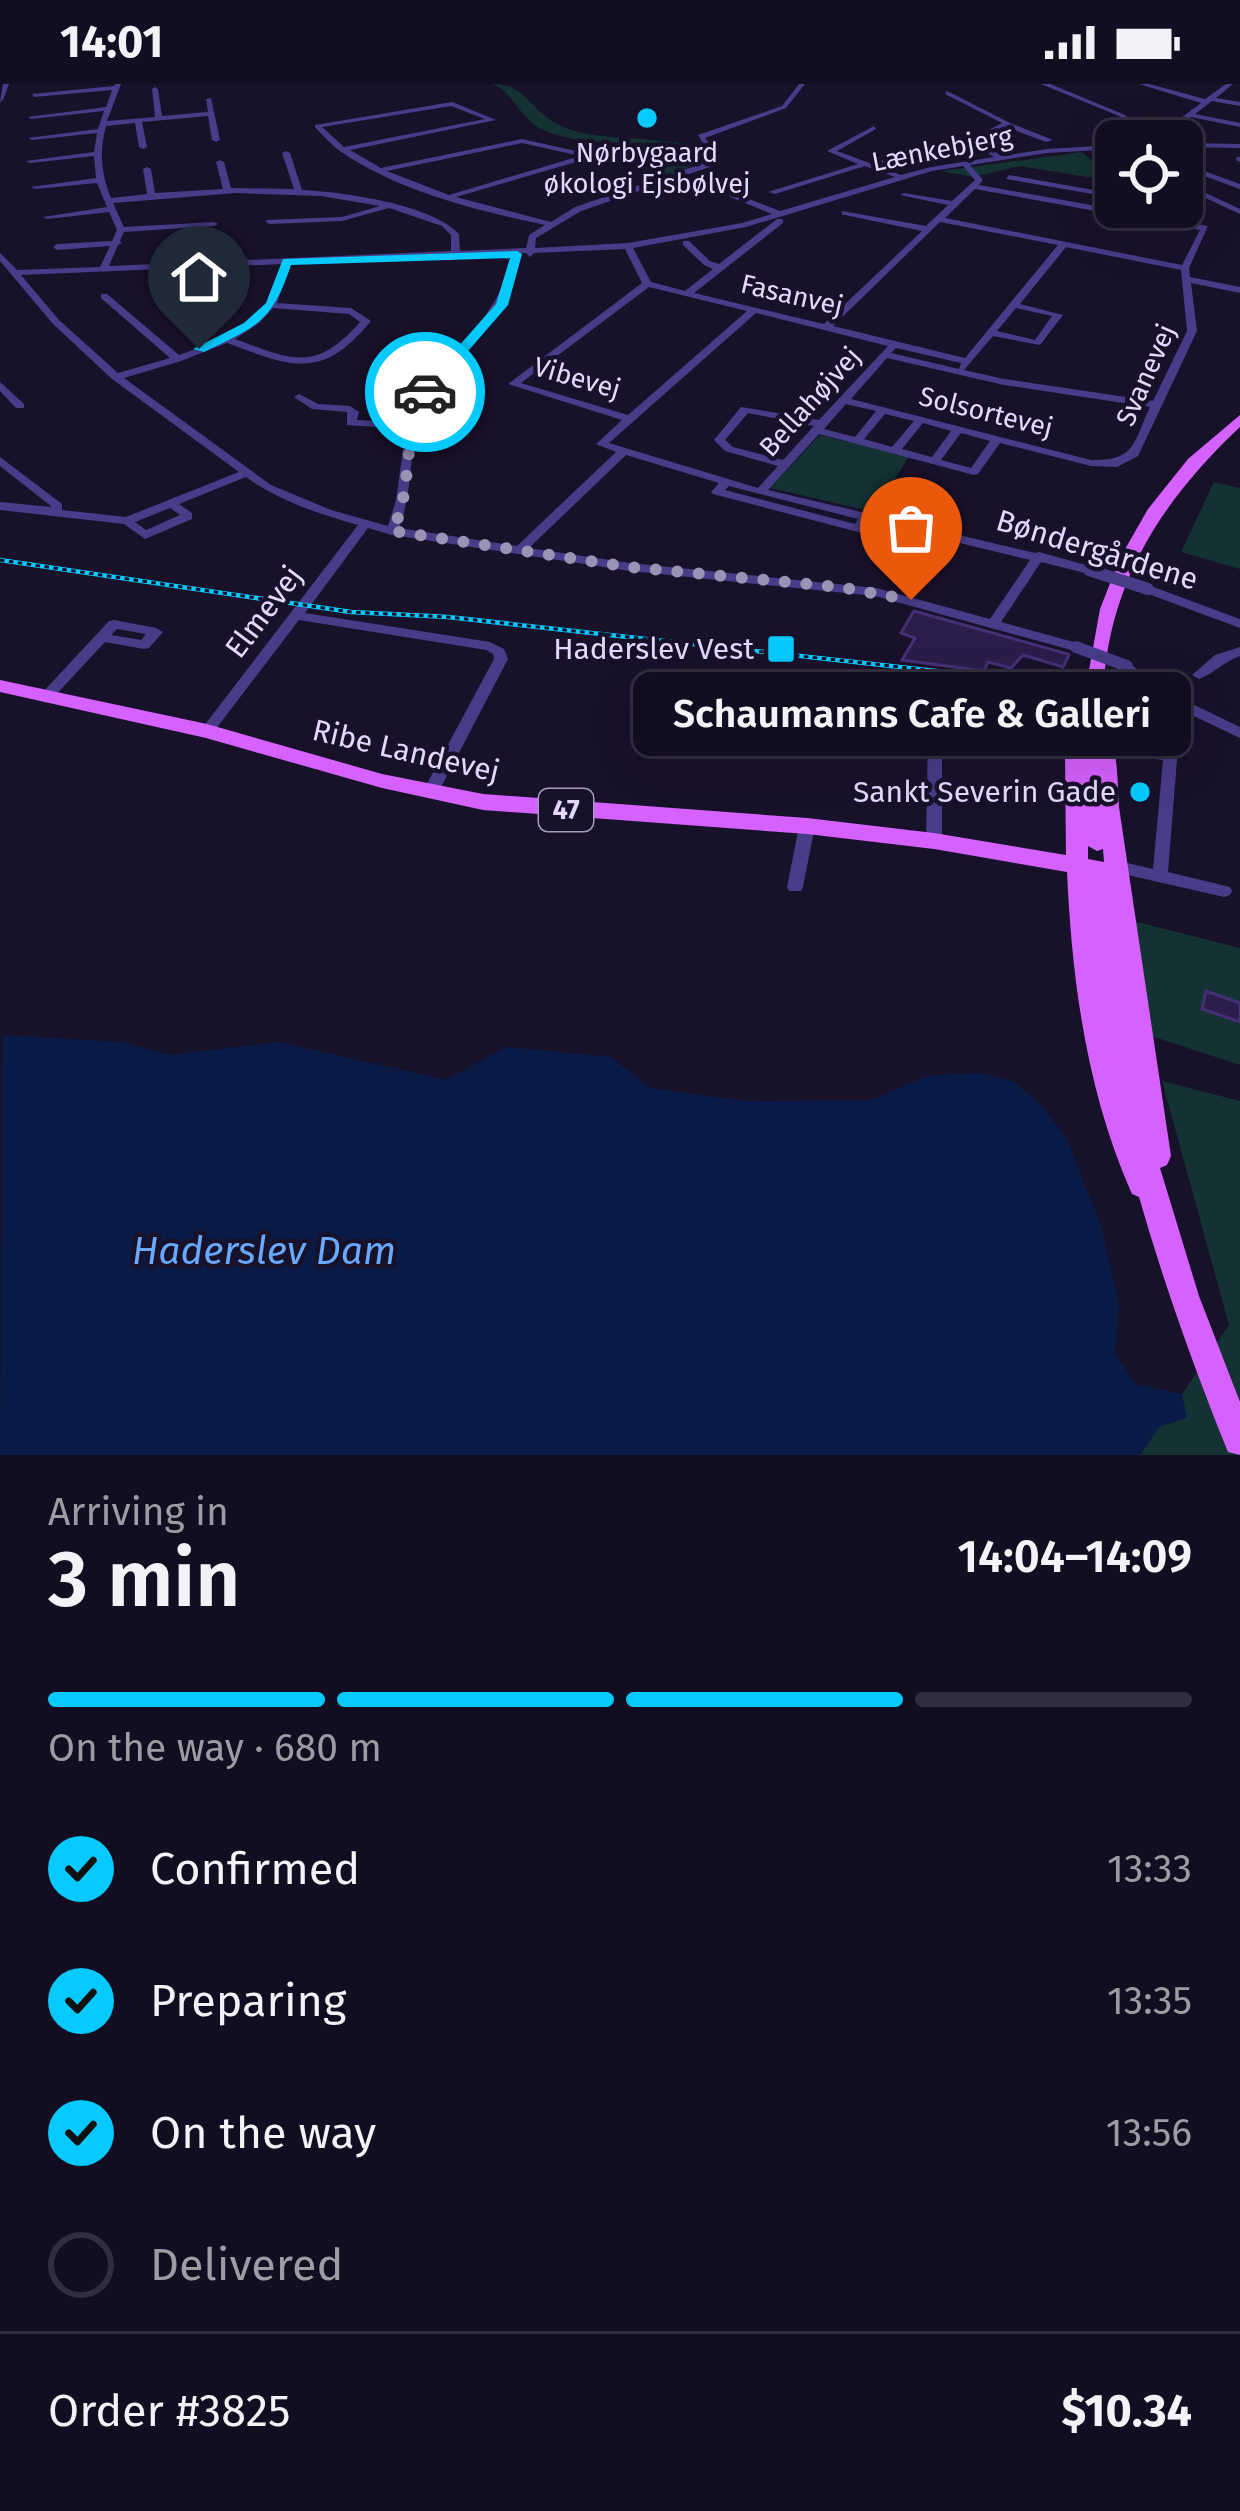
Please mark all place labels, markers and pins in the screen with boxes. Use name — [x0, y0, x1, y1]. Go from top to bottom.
marker: Nørbygaard økologi Ejsbølvej — [634, 105, 660, 131]
place label: Nørbygaard økologi Ejsbølvej — [544, 137, 750, 200]
pin — [148, 226, 250, 349]
pin — [860, 477, 962, 600]
place label: Haderslev Vest — [553, 631, 754, 667]
marker: Haderslev Vest — [765, 633, 797, 665]
callout: Schaumanns Cafe & Galleri — [632, 672, 1190, 756]
place label: Sankt Severin Gade — [853, 774, 1116, 810]
marker: Sankt Severin Gade — [1127, 779, 1153, 805]

